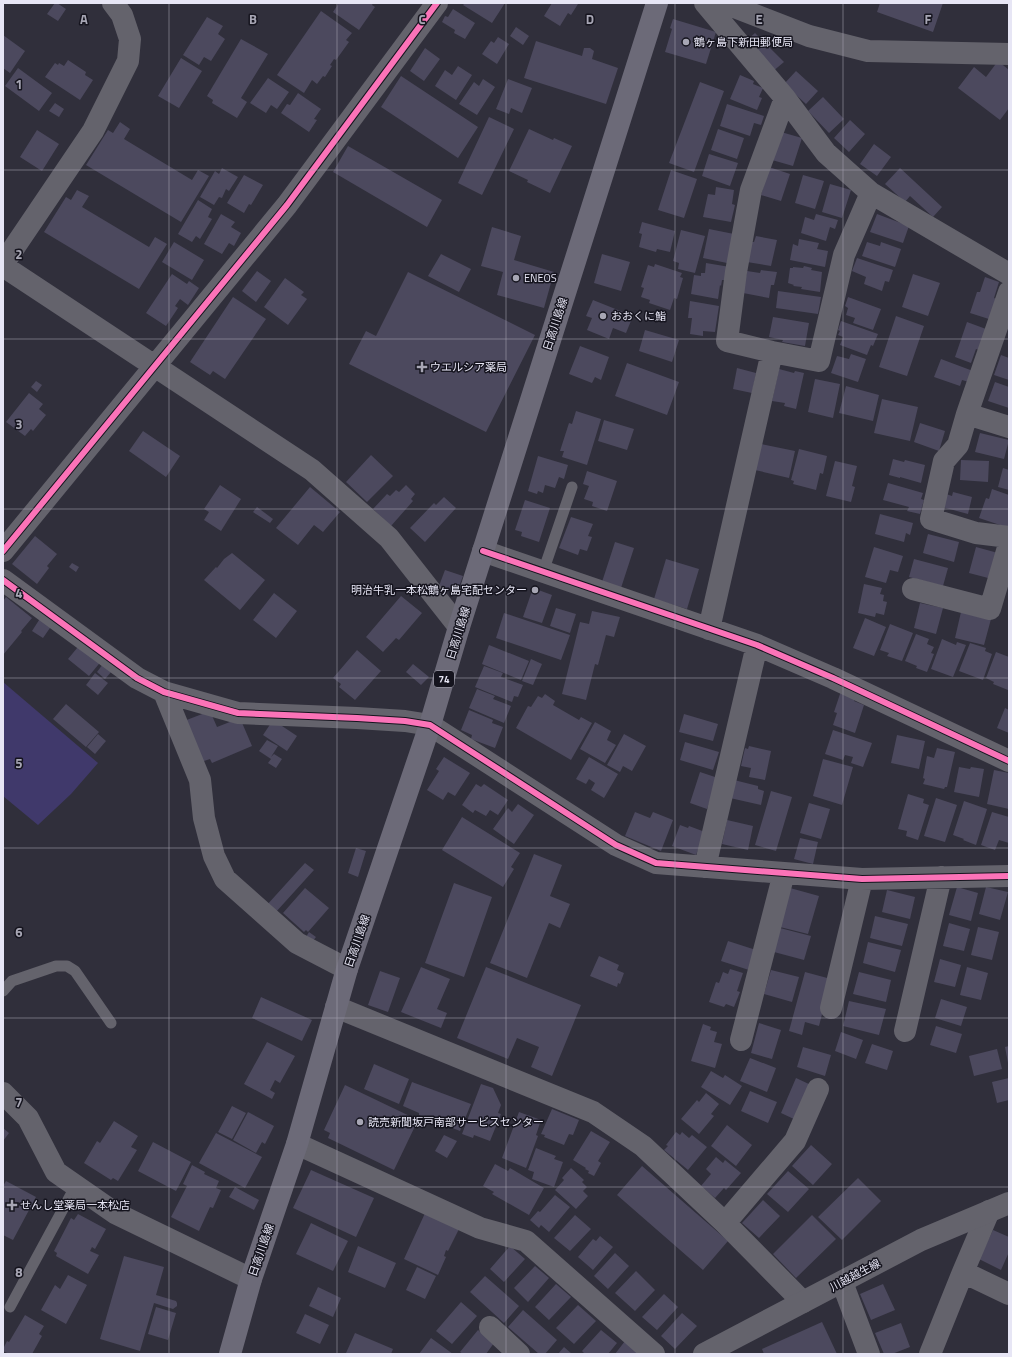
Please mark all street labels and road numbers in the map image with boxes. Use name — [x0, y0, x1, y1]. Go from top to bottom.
street label: 日高川島線 — [539, 295, 571, 353]
street label: 日高川島線 — [442, 604, 474, 662]
road number: 74 — [434, 671, 454, 687]
street label: 日高川島線 — [340, 912, 374, 970]
street label: 日高川島線 — [244, 1221, 278, 1279]
street label: 川越越生線 — [827, 1255, 883, 1295]

